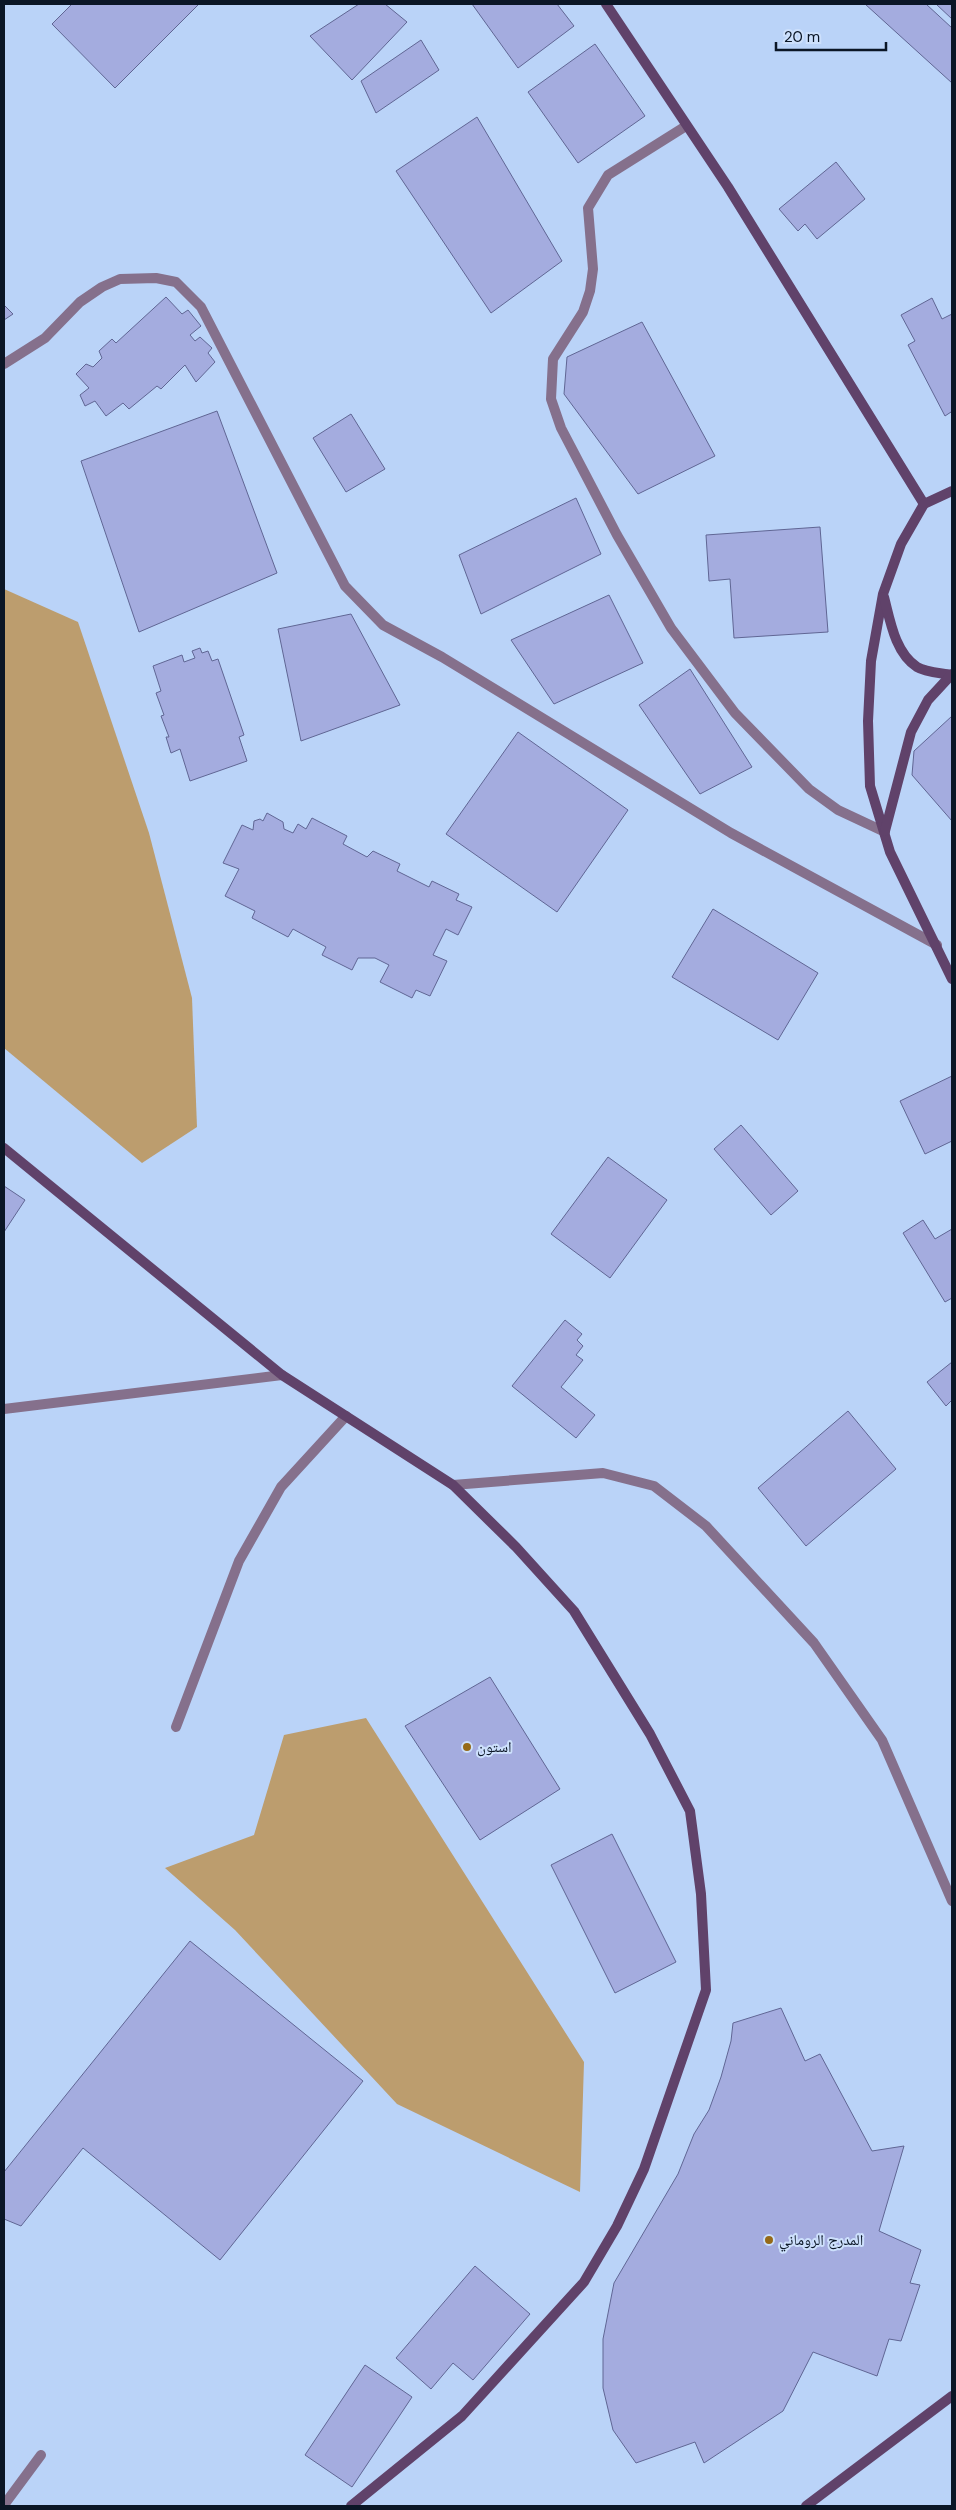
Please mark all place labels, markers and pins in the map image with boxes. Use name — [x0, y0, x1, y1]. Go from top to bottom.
place label: استون — [477, 1737, 512, 1757]
marker: استون — [461, 1741, 473, 1753]
place label: المدرج الروماني — [779, 2230, 863, 2252]
marker: المدرج الروماني — [763, 2234, 775, 2246]

